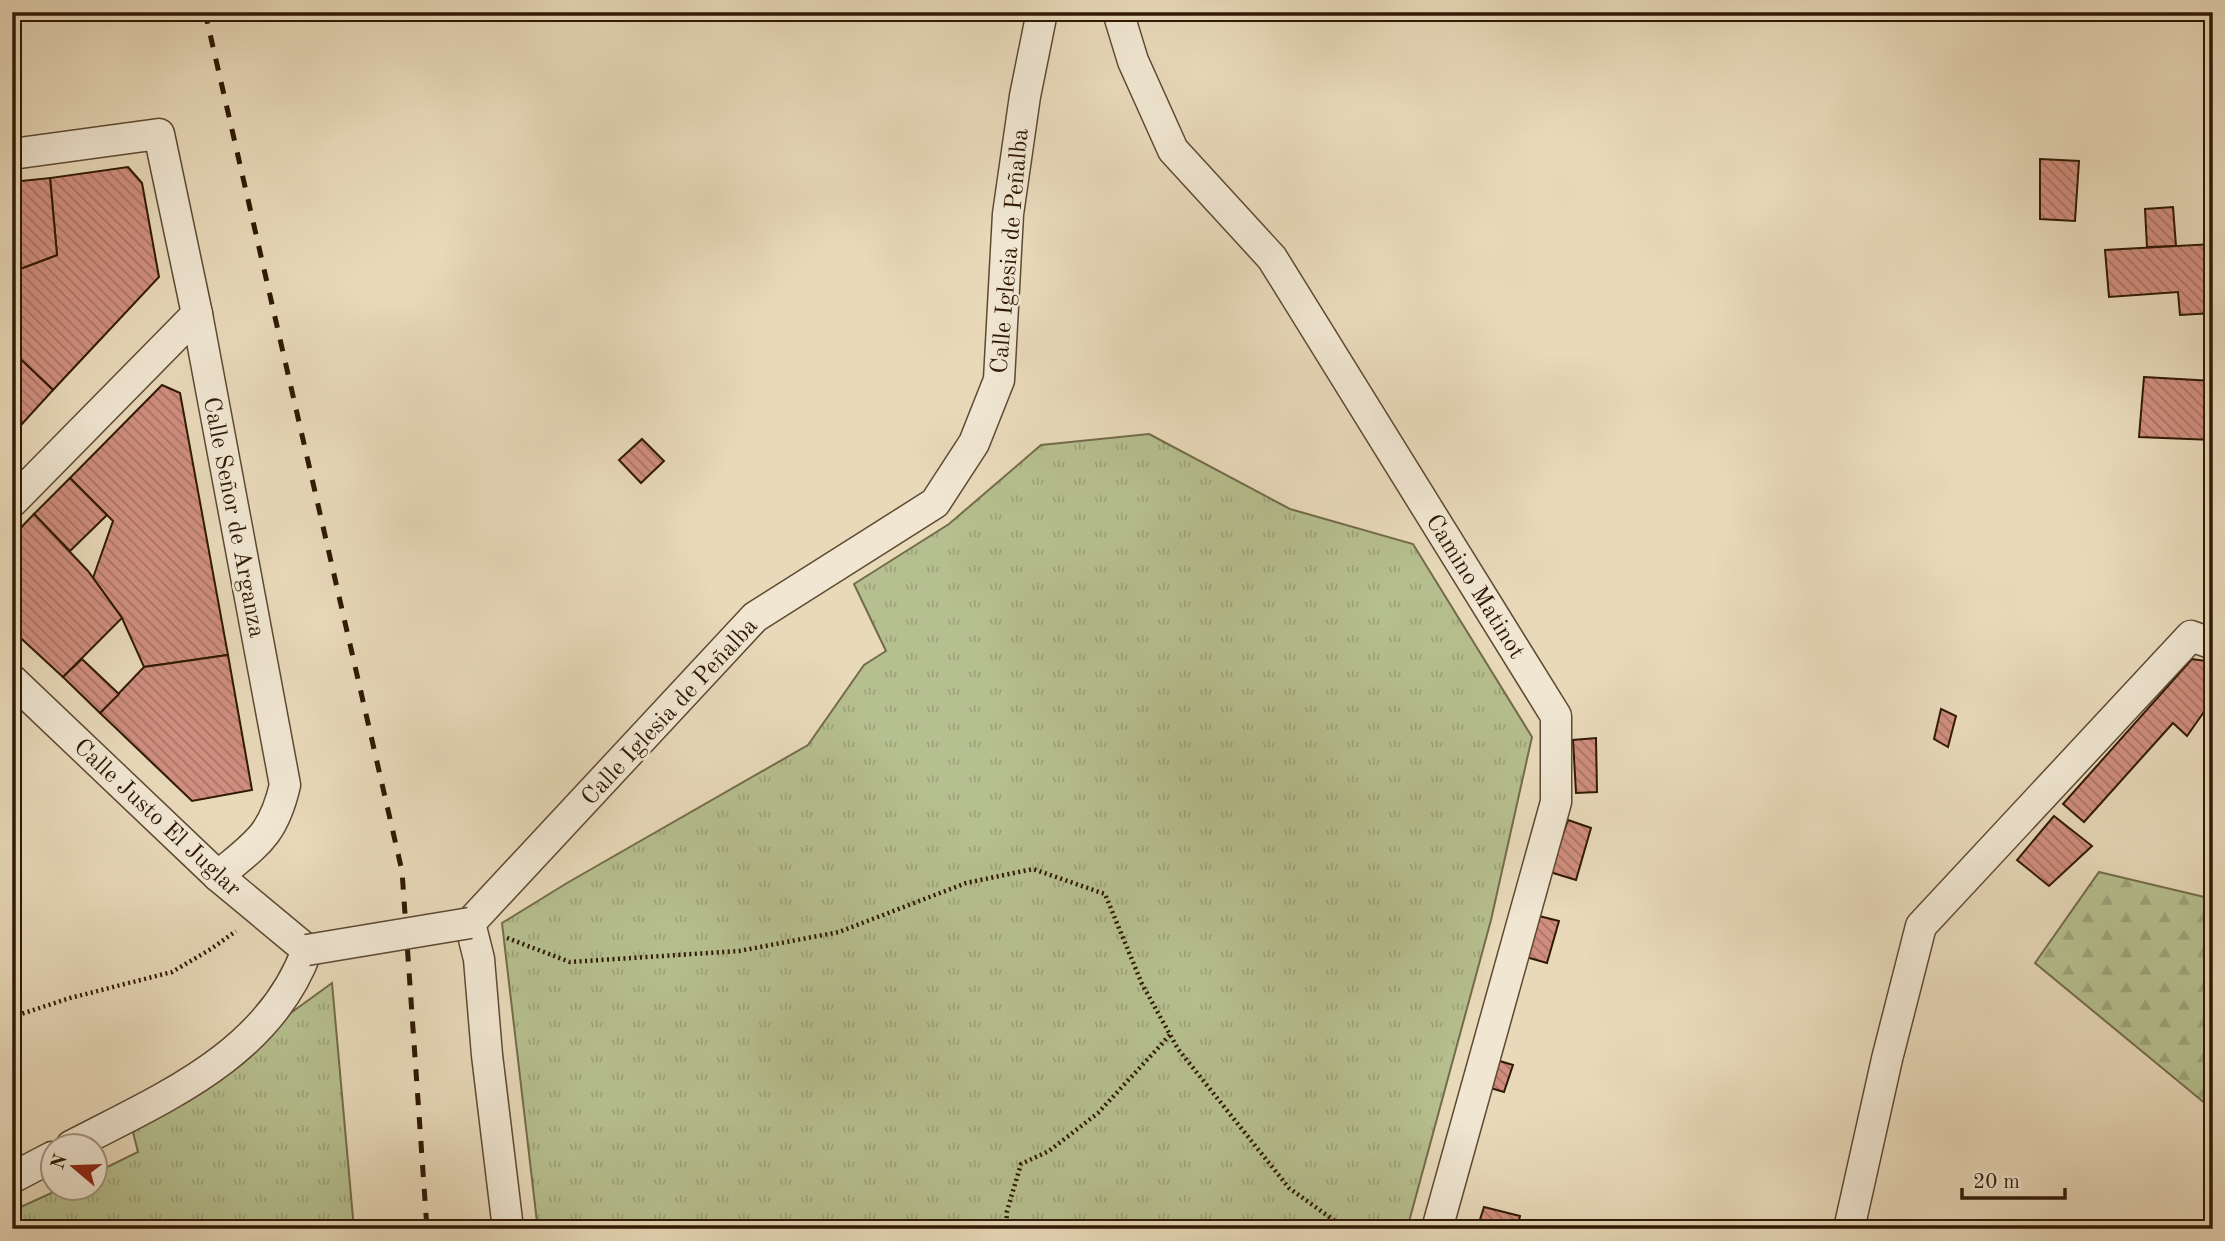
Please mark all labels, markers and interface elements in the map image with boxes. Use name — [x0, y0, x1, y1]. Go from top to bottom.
street label: Calle Iglesia de Peñalba — [988, 128, 1034, 375]
street label: Calle Señor de Arganza — [198, 395, 268, 640]
street label: Camino Matinot — [1420, 511, 1528, 663]
street label: Calle Iglesia de Peñalba — [578, 614, 763, 810]
street label: Calle Justo El Juglar — [69, 735, 245, 902]
north arrow — [38, 1132, 108, 1202]
text: N — [49, 1152, 72, 1172]
scale bar — [1962, 1157, 2066, 1201]
text: 20 m — [1973, 1172, 2020, 1193]

